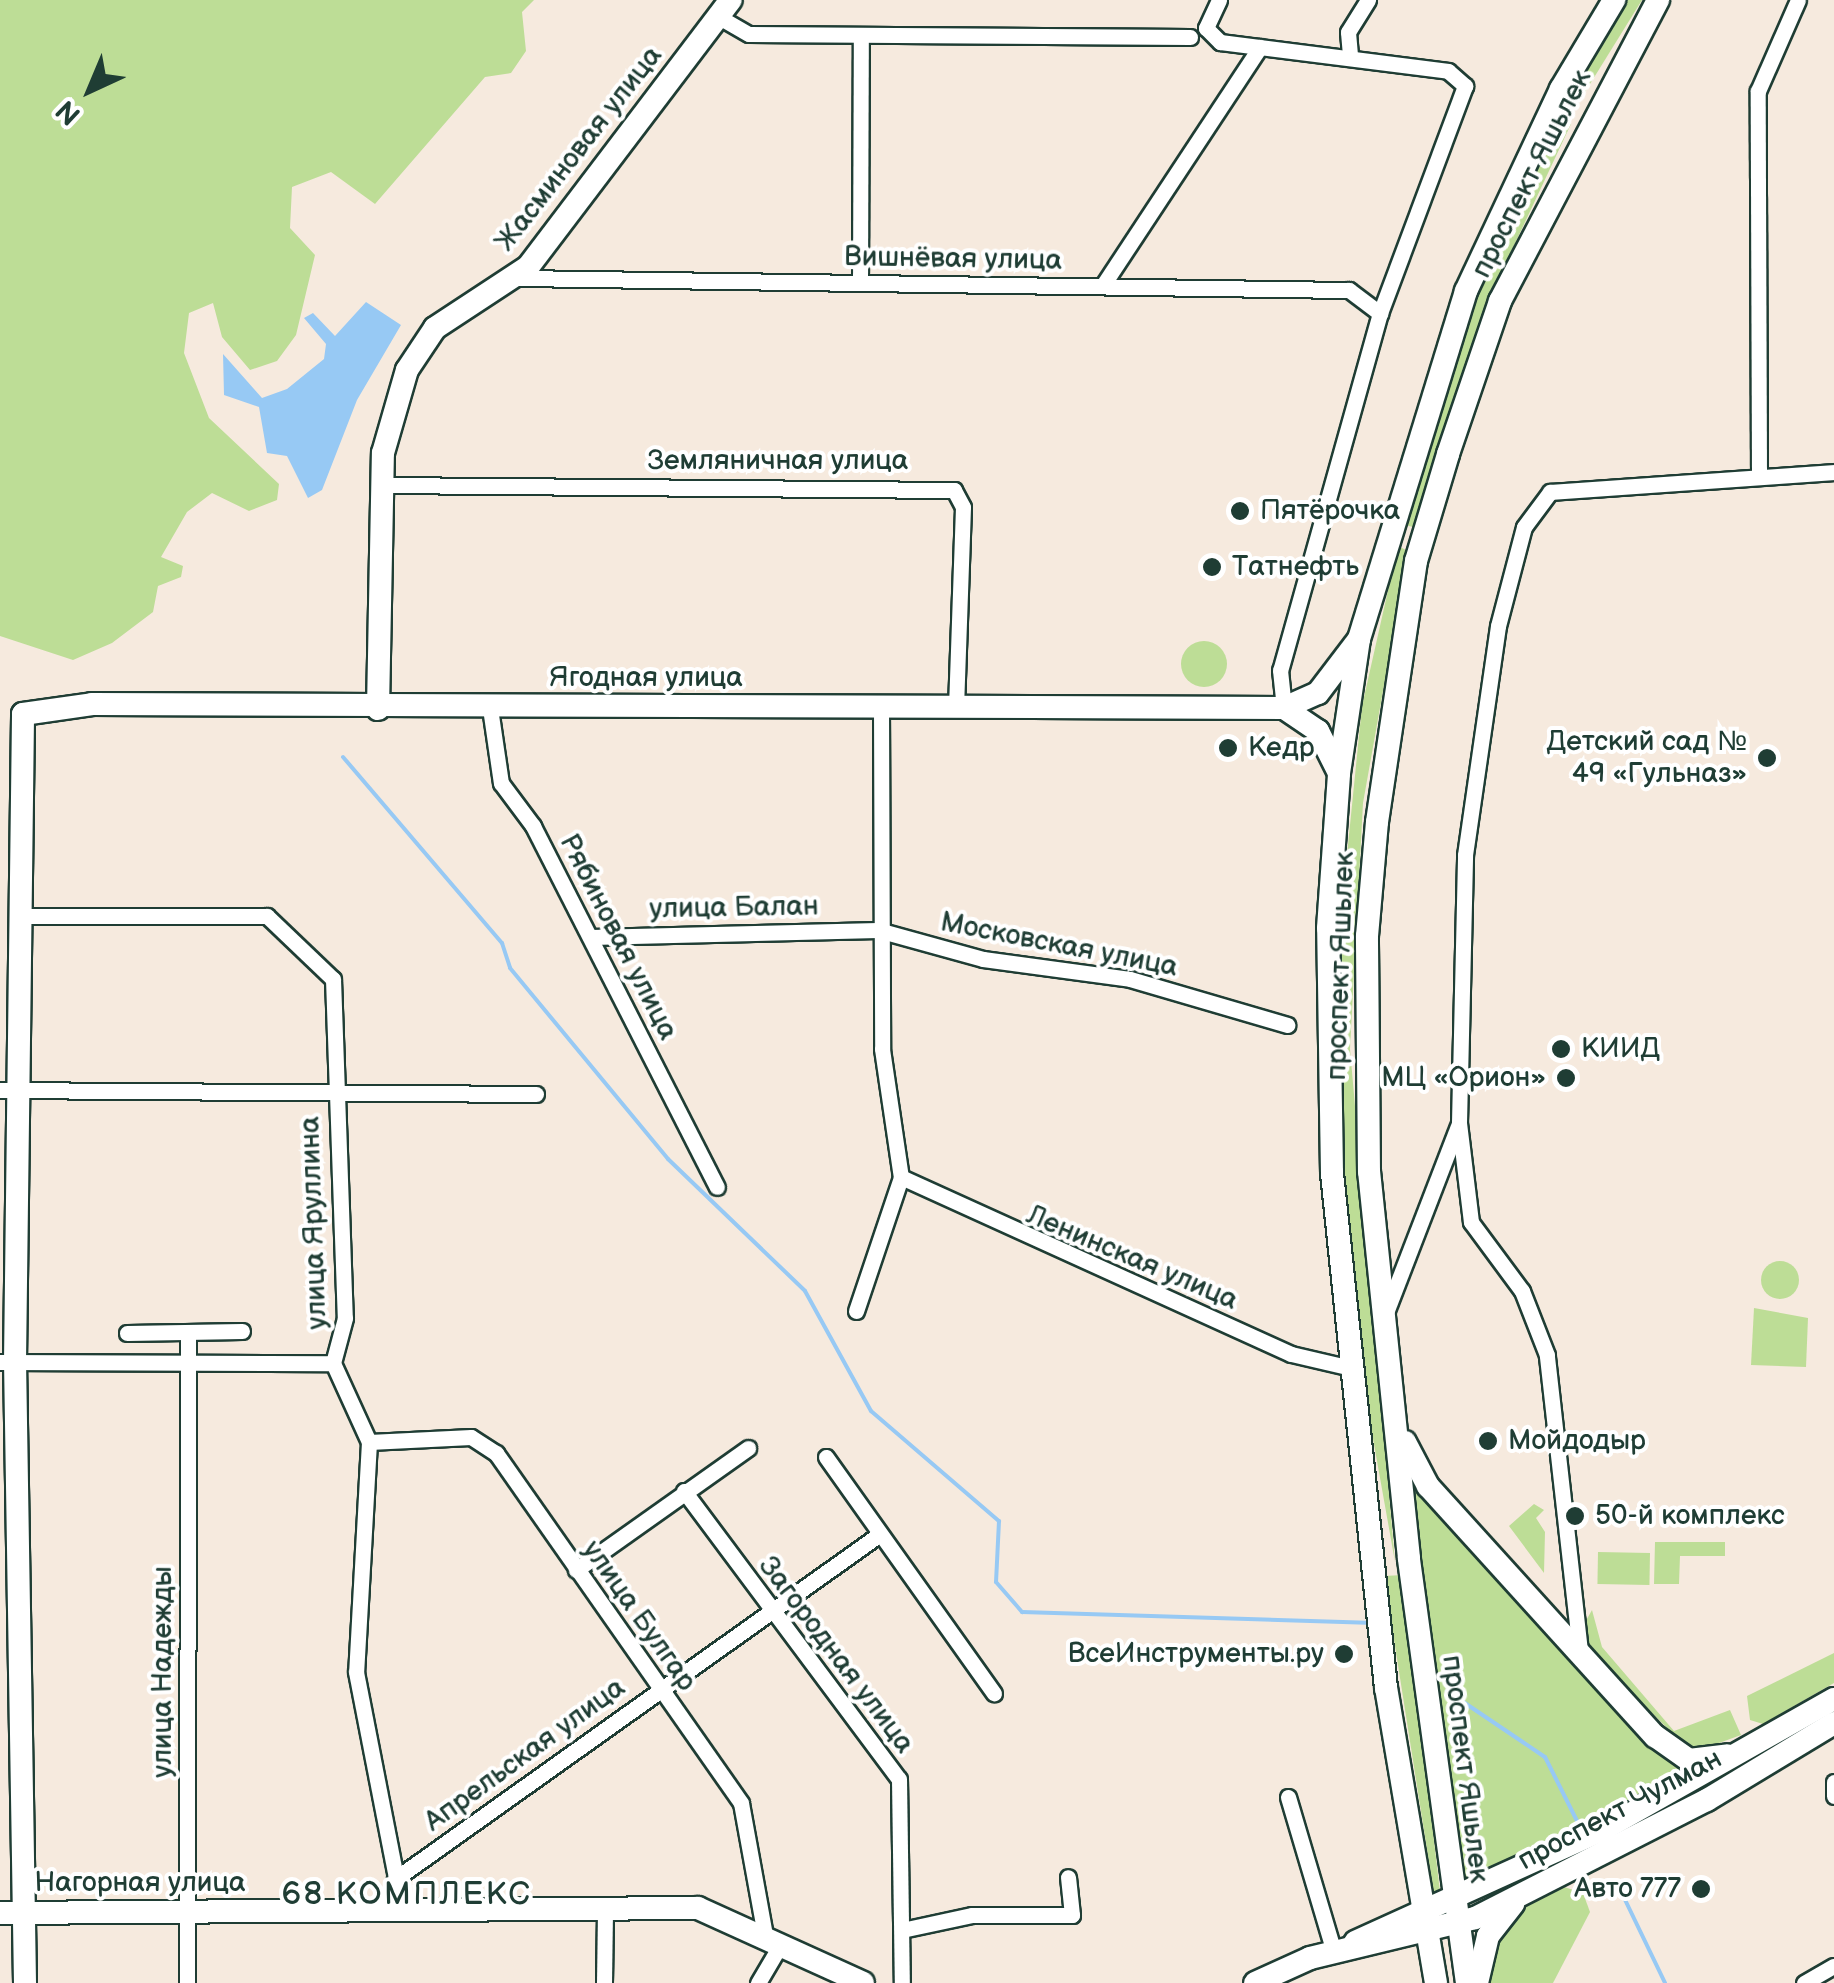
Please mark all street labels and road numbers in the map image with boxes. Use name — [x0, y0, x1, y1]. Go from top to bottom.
street label: Жасминовая улица — [488, 40, 670, 258]
street label: проспект Яшьлек — [1465, 64, 1599, 284]
street label: Вишнёвая улица — [844, 240, 1062, 278]
street label: Земляничная улица — [648, 444, 908, 478]
street label: Ягодная улица — [549, 661, 743, 695]
street label: Рябиновая улица — [552, 828, 684, 1046]
street label: проспект Яшьлек — [1320, 851, 1362, 1081]
street label: улица Балан — [649, 890, 819, 926]
street label: Московская улица — [938, 906, 1180, 984]
street label: улица Яруллина — [293, 1116, 335, 1330]
street label: Ленинская улица — [1021, 1198, 1243, 1318]
street label: улица Булгар — [575, 1534, 703, 1698]
street label: Загородная улица — [751, 1550, 921, 1760]
street label: улица Надежды — [146, 1566, 180, 1778]
street label: проспект Яшьлек — [1434, 1653, 1496, 1885]
street label: Апрельская улица — [418, 1671, 632, 1839]
street label: проспект Чулман — [1512, 1742, 1728, 1878]
street label: Нагорная улица — [35, 1866, 245, 1900]

